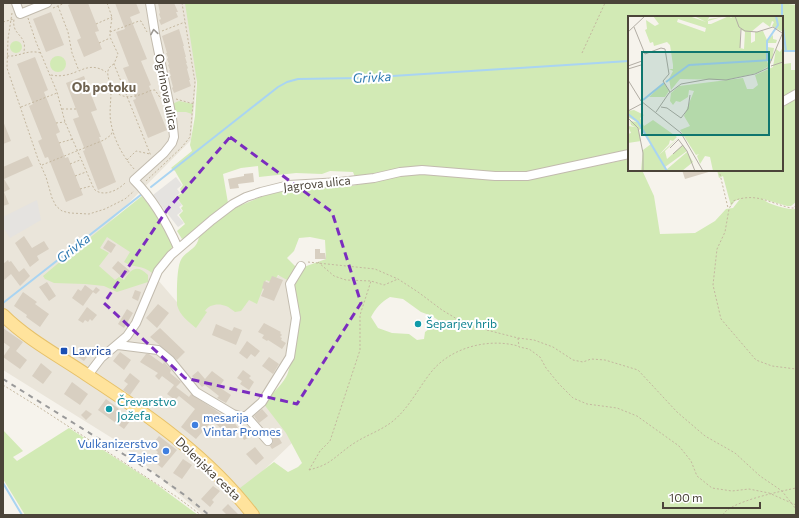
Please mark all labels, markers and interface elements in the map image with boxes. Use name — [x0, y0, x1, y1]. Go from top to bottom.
inset map — [628, 16, 783, 171]
one-way arrow — [150, 29, 159, 35]
street label: Ogrinova ulica — [153, 52, 181, 131]
water label: Grivka — [352, 68, 392, 86]
district label: Ob potoku — [72, 79, 136, 95]
street label: Jagrova ulica — [283, 173, 351, 194]
water label: Grivka — [53, 230, 93, 266]
place label: Šeparjev hrib — [426, 316, 497, 330]
marker: Šeparjev hrib — [413, 319, 423, 329]
place label: Lavrica — [72, 343, 111, 357]
marker: Lavrica — [59, 346, 69, 356]
place label: Črevarstvo Jožefa — [117, 394, 176, 423]
marker: Črevarstvo Jožefa — [104, 404, 114, 414]
place label: mesarija Vintar Promes — [203, 410, 281, 438]
marker: mesarija Vintar Promes — [190, 420, 200, 430]
street label: Dolenjska cesta — [173, 434, 244, 503]
place label: Vulkanizerstvo Zajec — [78, 436, 158, 464]
marker: Vulkanizerstvo Zajec — [161, 446, 171, 456]
scale bar — [663, 484, 760, 510]
text: 100 m — [669, 490, 703, 504]

